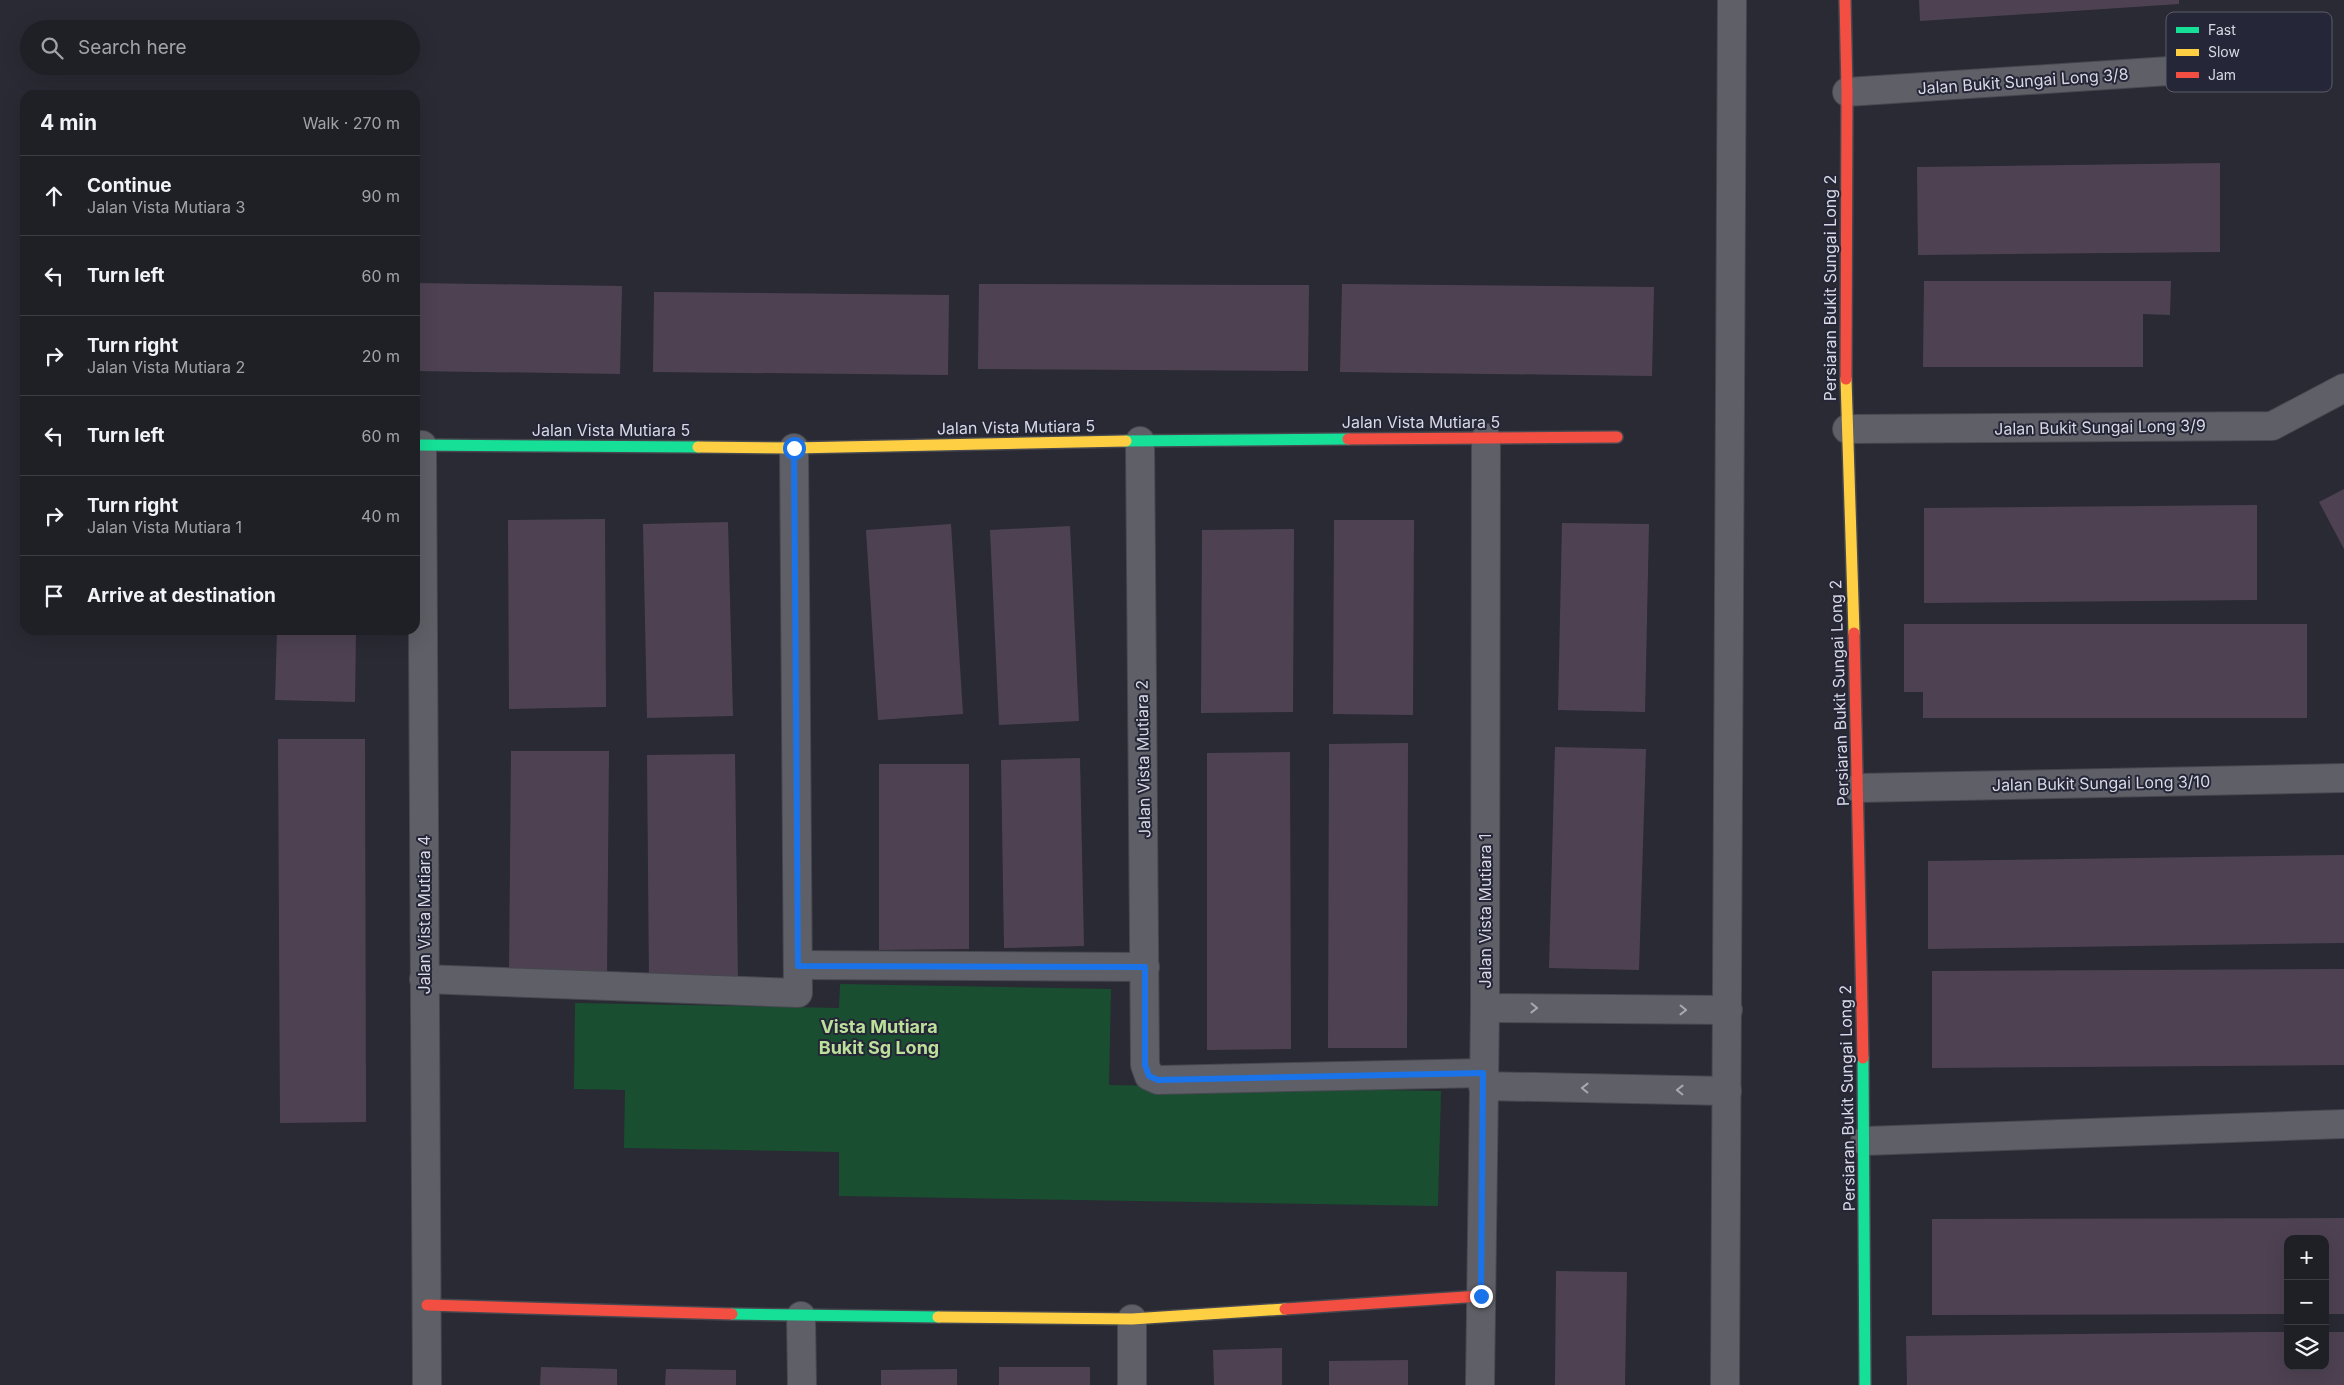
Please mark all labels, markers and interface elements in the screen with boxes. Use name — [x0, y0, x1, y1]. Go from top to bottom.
legend — [2166, 12, 2332, 92]
search box — [20, 20, 420, 75]
text: Fast — [2208, 21, 2236, 38]
icon: search — [38, 34, 66, 62]
text: Search here — [78, 36, 187, 59]
text: Slow — [2208, 43, 2240, 60]
street label: Jalan Bukit Sungai Long 3/8 — [1917, 64, 2129, 98]
text: Jam — [2208, 66, 2236, 83]
text: 4 min — [40, 110, 97, 135]
text: Walk · 270 m — [303, 113, 400, 133]
text: Continue — [87, 174, 172, 197]
street label: Persiaran Bukit Sungai Long 2 — [1820, 175, 1840, 401]
icon: ahead — [40, 182, 68, 210]
text: 90 m — [361, 186, 400, 206]
text: Jalan Vista Mutiara 3 — [87, 197, 245, 217]
icon: left — [40, 262, 68, 290]
text: Turn left — [87, 264, 165, 287]
text: 60 m — [361, 266, 400, 286]
text: Turn right — [87, 334, 178, 357]
icon: right — [40, 342, 68, 370]
text: 20 m — [362, 346, 400, 366]
text: Jalan Vista Mutiara 2 — [87, 357, 245, 377]
street label: Jalan Vista Mutiara 5 — [1342, 412, 1500, 432]
street label: Jalan Bukit Sungai Long 3/9 — [1994, 415, 2206, 439]
street label: Jalan Vista Mutiara 5 — [937, 416, 1095, 438]
street label: Jalan Vista Mutiara 5 — [532, 420, 690, 440]
icon: left — [40, 422, 68, 450]
text: Turn left — [87, 424, 165, 447]
text: 60 m — [361, 426, 400, 446]
route start — [783, 437, 806, 460]
text: Turn right — [87, 494, 178, 517]
icon: right — [40, 502, 68, 530]
text: 40 m — [361, 506, 400, 526]
text: Jalan Vista Mutiara 1 — [87, 517, 242, 537]
street label: Persiaran Bukit Sungai Long 2 — [1825, 579, 1853, 807]
icon: arrive — [40, 582, 68, 610]
text: Arrive at destination — [87, 584, 276, 607]
street label: Jalan Vista Mutiara 2 — [1132, 680, 1154, 838]
street label: Jalan Bukit Sungai Long 3/10 — [1992, 771, 2210, 795]
street label: Jalan Vista Mutiara 1 — [1475, 833, 1495, 989]
street label: Jalan Vista Mutiara 4 — [414, 836, 434, 994]
street label: Persiaran Bukit Sungai Long 2 — [1835, 985, 1859, 1211]
one-way arrow — [1530, 1003, 1538, 1013]
one-way arrow — [1680, 1005, 1687, 1015]
district label: Vista Mutiara Bukit Sg Long — [819, 1016, 939, 1058]
one-way arrow — [1581, 1083, 1588, 1093]
one-way arrow — [1676, 1085, 1684, 1095]
map controls — [2284, 1235, 2329, 1370]
button: + — [2284, 1235, 2329, 1280]
button: − — [2284, 1280, 2329, 1325]
route end — [1470, 1285, 1493, 1308]
button: layers — [2284, 1325, 2329, 1370]

